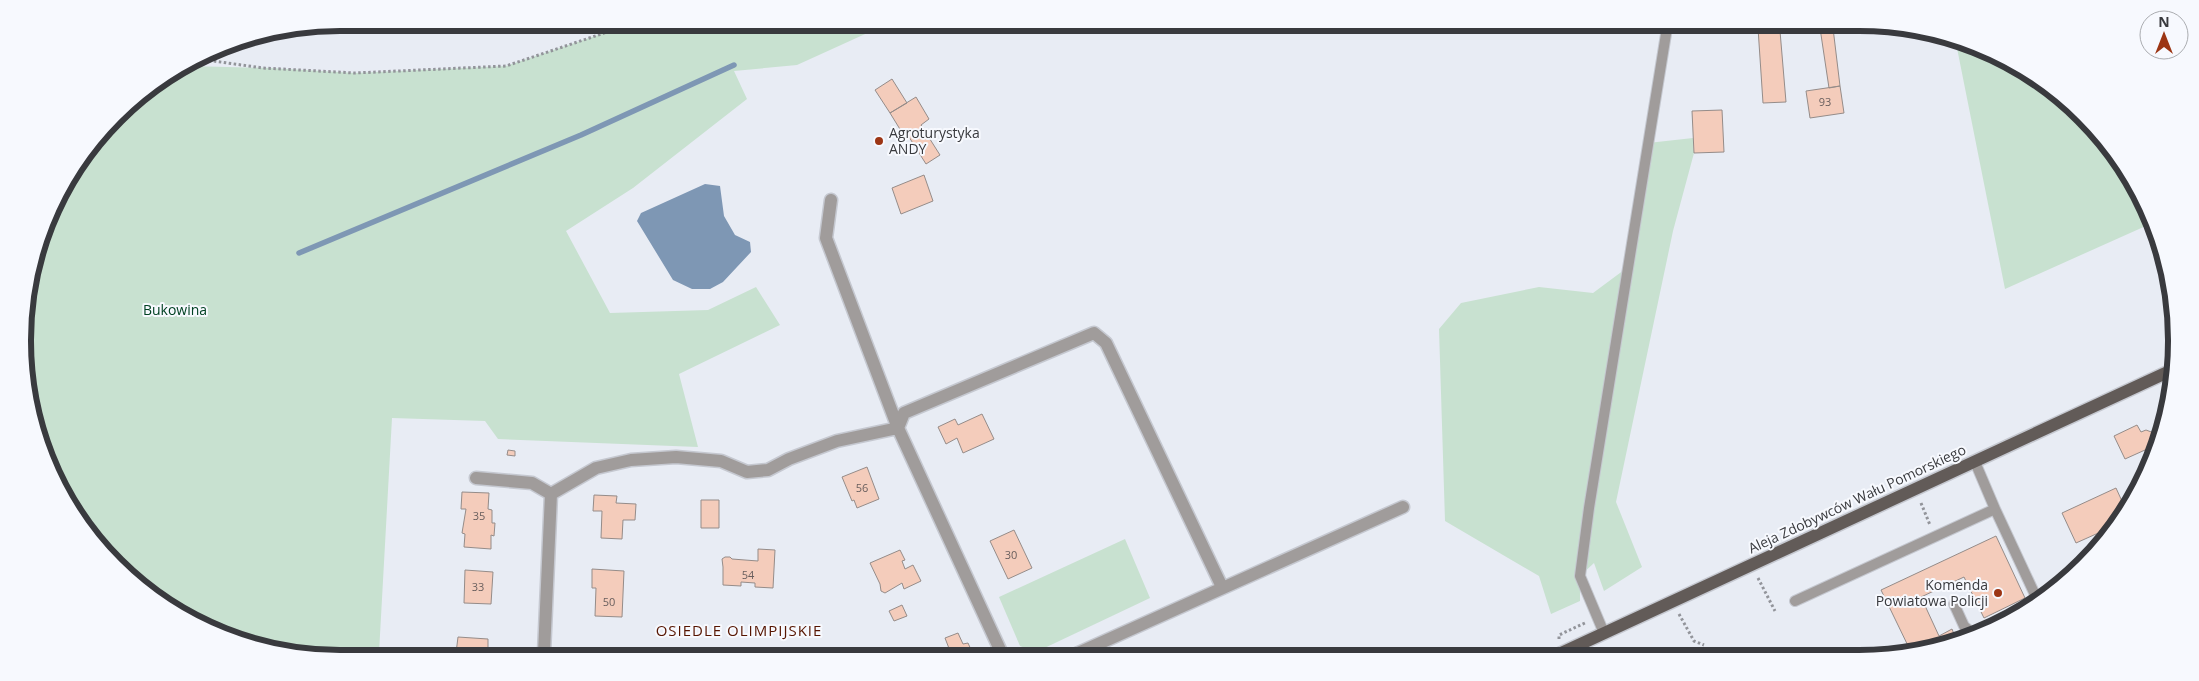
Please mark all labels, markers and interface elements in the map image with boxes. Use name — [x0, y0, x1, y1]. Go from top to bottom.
north arrow — [2139, 10, 2189, 60]
text: N — [2158, 12, 2170, 31]
house number: 93 — [1819, 94, 1831, 109]
place label: Agroturystyka ANDY — [889, 123, 980, 158]
marker: Agroturystyka ANDY — [873, 135, 885, 147]
park label: Bukowina — [143, 300, 207, 319]
street label: Aleja Zdobywców Wału Pomorskiego — [1745, 440, 1969, 557]
house number: 56 — [856, 480, 868, 495]
house number: 35 — [473, 508, 485, 523]
house number: 30 — [1005, 547, 1017, 562]
house number: 54 — [742, 567, 755, 582]
place label: Komenda Powiatowa Policji — [1876, 575, 1988, 610]
house number: 33 — [472, 579, 484, 594]
marker: Komenda Powiatowa Policji — [1992, 587, 2004, 599]
house number: 50 — [603, 594, 615, 609]
district label: OSIEDLE OLIMPIJSKIE — [656, 620, 822, 640]

